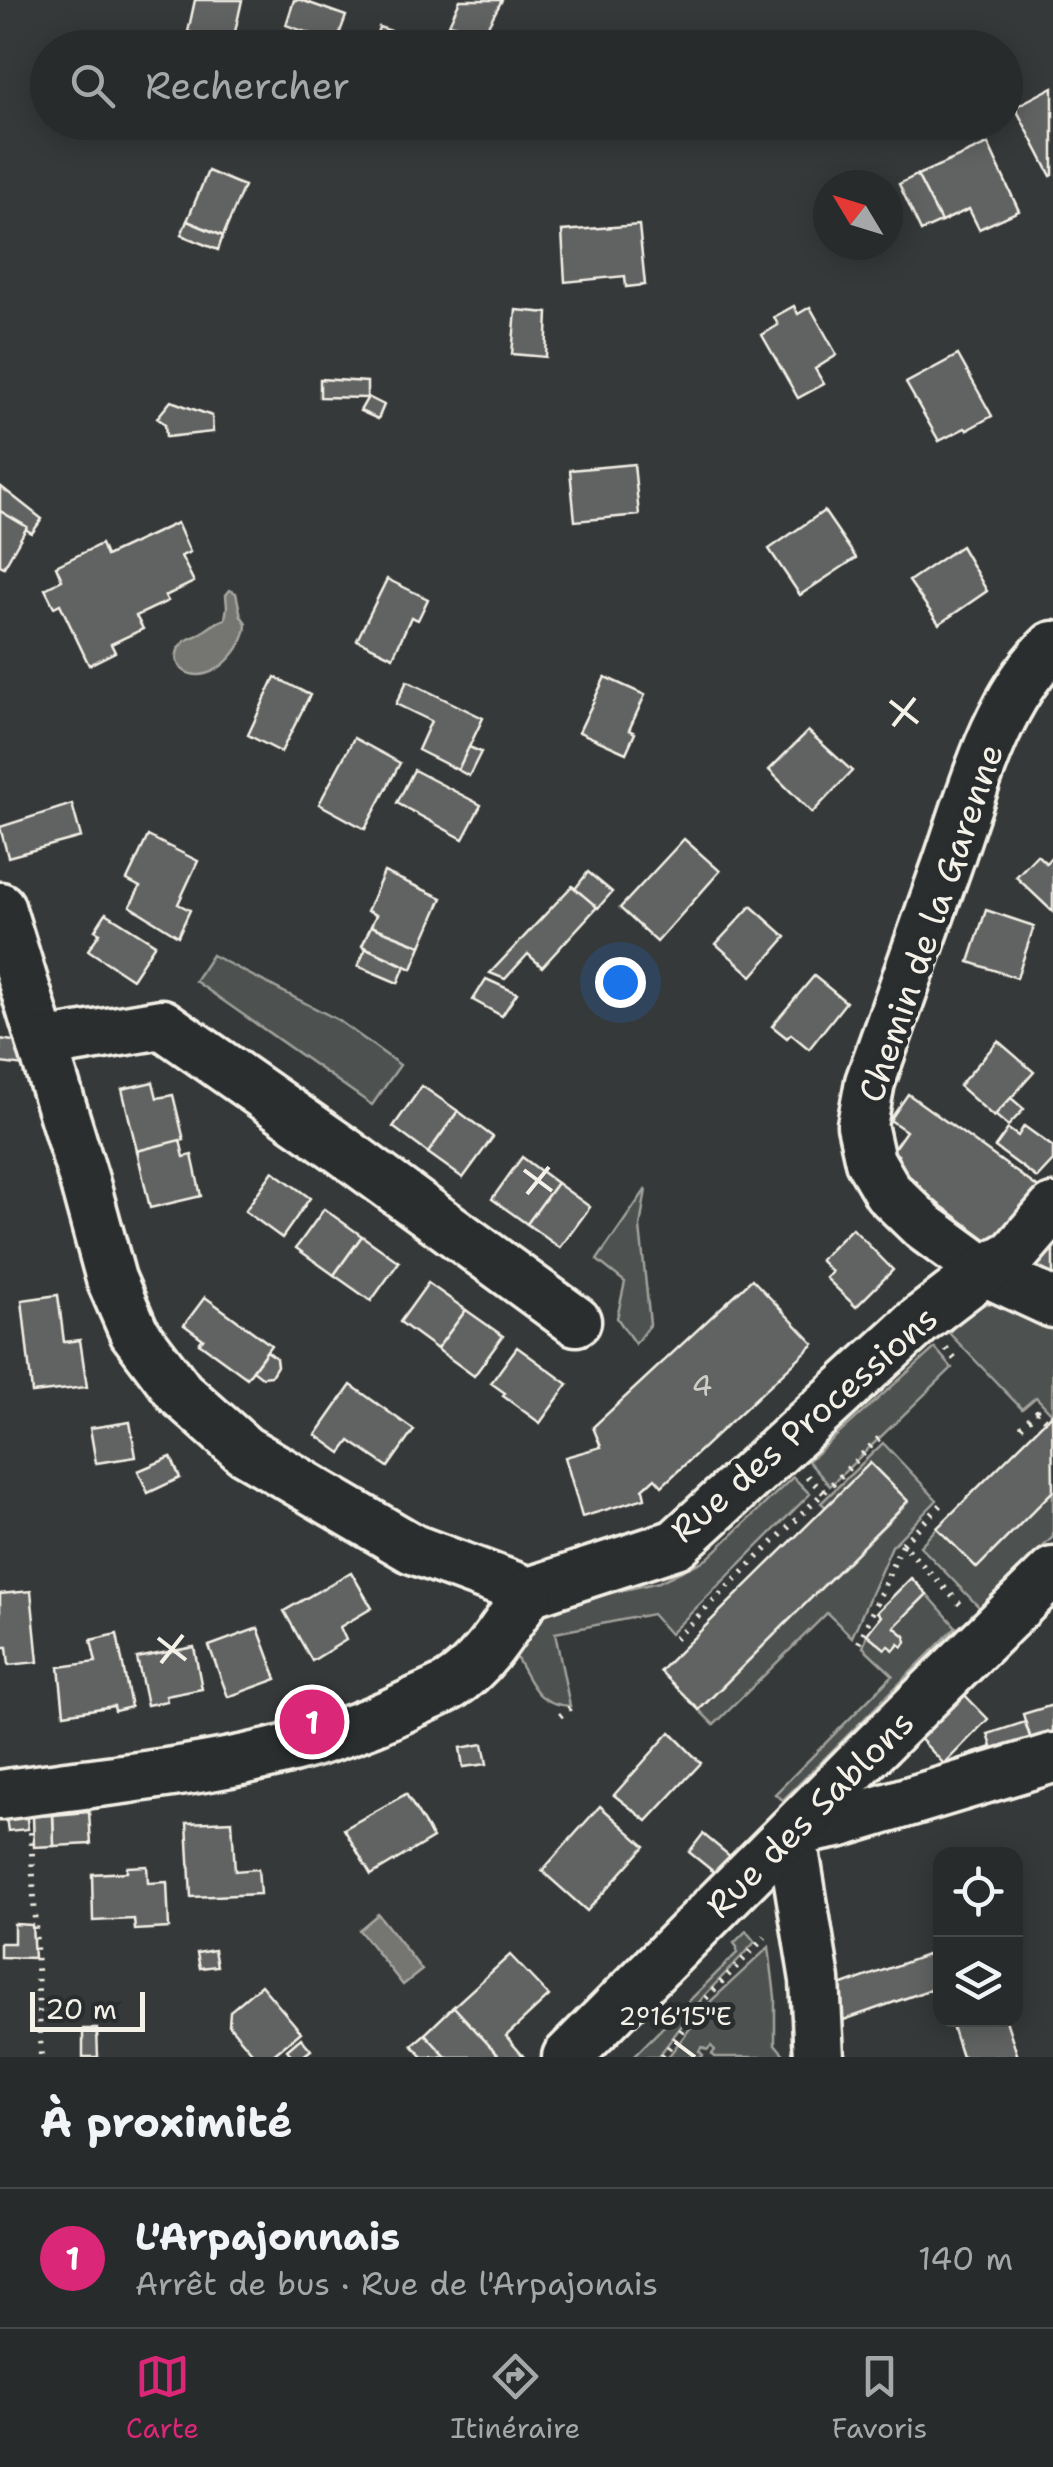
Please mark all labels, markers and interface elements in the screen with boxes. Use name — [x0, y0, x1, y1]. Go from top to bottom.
search box — [30, 30, 1023, 140]
icon: search — [65, 58, 120, 113]
text: Rechercher — [145, 60, 350, 111]
north arrow — [813, 170, 903, 260]
street label: Chemin de la Garenne — [847, 737, 1014, 1108]
your location — [595, 957, 646, 1008]
street label: Rue des Processions — [660, 1294, 947, 1553]
house number: 4 — [692, 1365, 713, 1406]
pin: 1 — [280, 1684, 344, 1760]
street label: Rue des Sablons — [695, 1699, 924, 1928]
map controls — [933, 1847, 1023, 2027]
button: locate — [933, 1847, 1023, 1937]
button: layers — [933, 1937, 1023, 2027]
scale bar — [30, 1987, 145, 2032]
text: 20 m — [45, 1990, 117, 2028]
text: 2°16'15"E — [618, 1999, 732, 2033]
text: À proximité — [40, 2094, 293, 2150]
text: L'Arpajonnais — [135, 2211, 400, 2262]
text: 1 — [65, 2237, 80, 2280]
text: 140 m — [918, 2237, 1013, 2280]
text: Arrêt de bus · Rue de l'Arpajonais — [135, 2262, 658, 2305]
tab: Carte — [126, 2349, 199, 2447]
tab: Itinéraire — [450, 2349, 580, 2447]
tab: Favoris — [832, 2349, 927, 2447]

